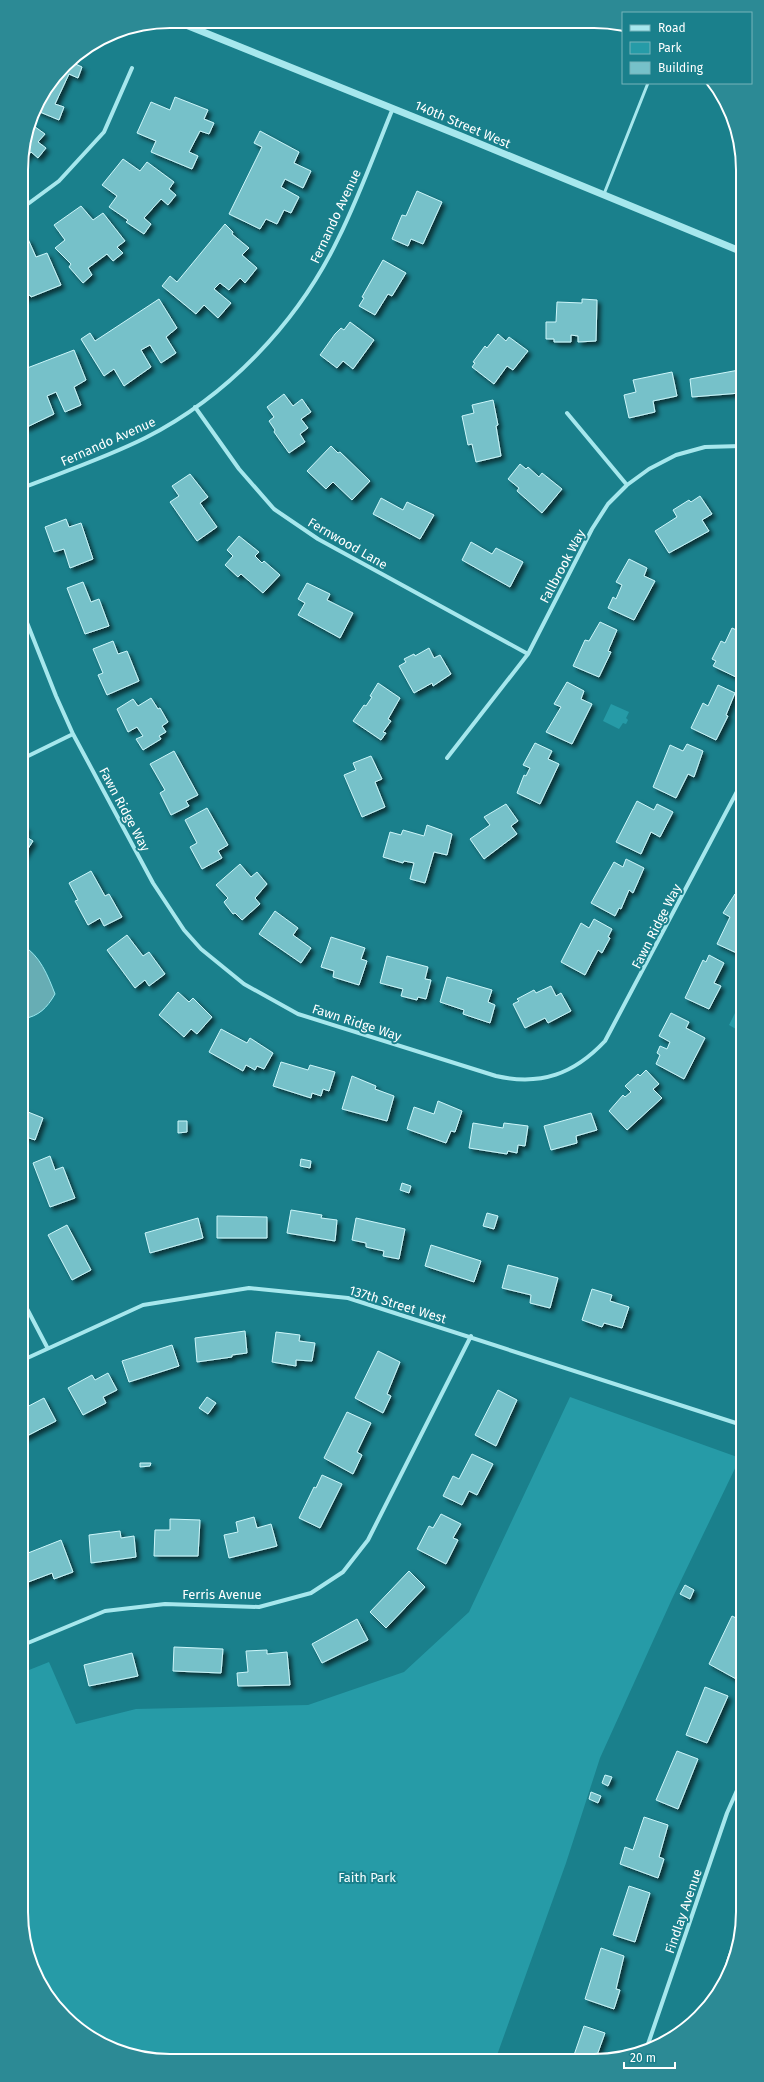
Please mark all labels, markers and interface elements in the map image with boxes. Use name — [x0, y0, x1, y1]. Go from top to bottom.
legend — [622, 12, 752, 84]
text: Road — [658, 21, 686, 35]
text: Park — [658, 41, 682, 55]
text: Building — [658, 61, 704, 75]
street label: 140th Street West — [413, 97, 513, 152]
street label: Fernando Avenue — [307, 167, 364, 266]
street label: Fernando Avenue — [58, 414, 158, 469]
street label: Fernwood Lane — [305, 515, 390, 572]
street label: Fallbrook Way — [537, 526, 588, 606]
street label: Fawn Ridge Way — [96, 765, 153, 854]
street label: Fawn Ridge Way — [629, 881, 685, 971]
street label: Fawn Ridge Way — [310, 1001, 404, 1044]
street label: 137th Street West — [347, 1283, 449, 1326]
street label: Ferris Avenue — [182, 1587, 262, 1602]
street label: Findlay Avenue — [662, 1867, 705, 1955]
park label: Faith Park — [338, 1870, 396, 1885]
scale bar — [624, 2044, 675, 2070]
text: 20 m — [630, 2051, 656, 2065]

